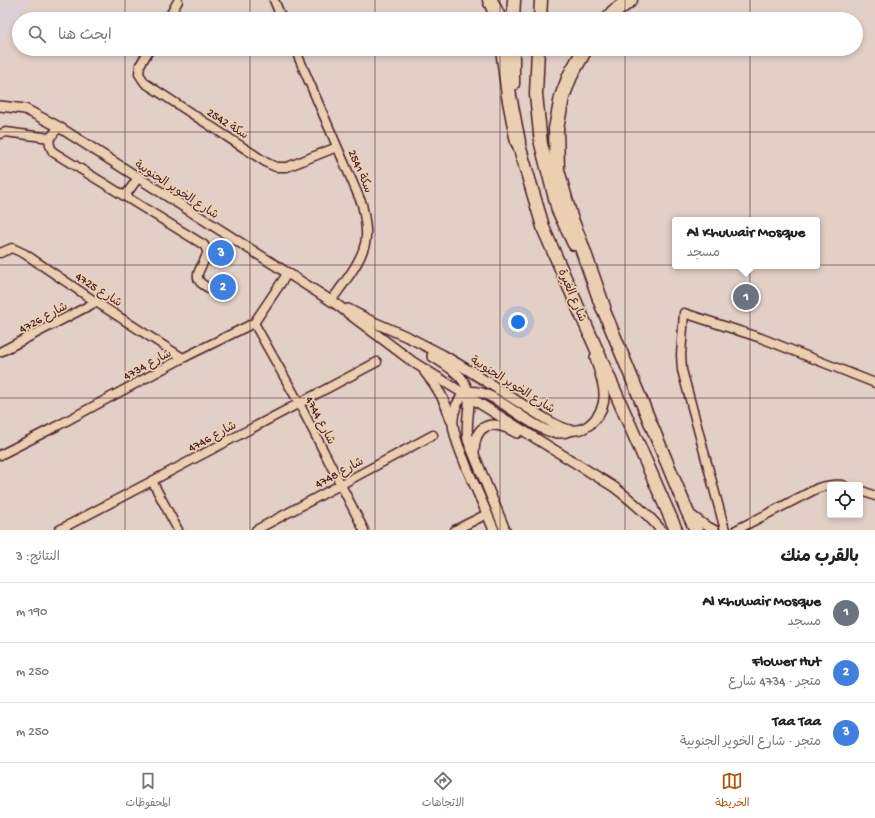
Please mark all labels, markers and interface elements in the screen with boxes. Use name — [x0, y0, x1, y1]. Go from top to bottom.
search box — [12, 12, 863, 56]
icon: search — [26, 23, 48, 45]
text: ابحث هنا — [58, 27, 112, 45]
street label: سكة 2542 — [204, 106, 250, 143]
street label: سكة 2541 — [344, 148, 375, 195]
street label: شارع الخوير الجنوبية — [131, 157, 221, 223]
popup — [672, 217, 820, 269]
text: Al Khuwair Mosque — [687, 224, 805, 242]
pin: 3 — [208, 238, 234, 268]
text: مسجد — [687, 246, 720, 261]
street label: شارع الغبرة — [554, 267, 589, 324]
street label: 4725 شارع — [72, 270, 124, 311]
pin: 2 — [210, 272, 236, 302]
pin: 1 — [733, 282, 759, 312]
street label: 4726 شارع — [17, 300, 70, 337]
your location — [508, 312, 528, 332]
street label: 4734 شارع — [121, 347, 174, 384]
street label: شارع الخوير الجنوبية — [467, 353, 557, 417]
street label: 4744 شارع — [301, 395, 337, 447]
street label: 4746 شارع — [186, 419, 239, 456]
street label: 4748 شارع — [313, 455, 367, 492]
map controls — [827, 482, 863, 518]
button: locate — [827, 482, 863, 518]
text: بالقرب منك — [780, 548, 859, 568]
text: النتائج: 3 — [16, 550, 60, 565]
text: Al Khuwair Mosque — [702, 593, 821, 611]
text: 190 m — [16, 605, 47, 620]
text: 1 — [843, 605, 849, 620]
text: مسجد — [788, 615, 821, 630]
text: Flower Hut — [752, 653, 821, 671]
text: 250 m — [16, 665, 49, 680]
text: 2 — [843, 665, 849, 680]
text: متجر · 4734 شارع — [728, 675, 821, 690]
text: Taa Taa — [773, 713, 821, 731]
text: 250 m — [16, 725, 49, 740]
text: 3 — [843, 725, 849, 740]
text: متجر · شارع الخوير الجنوبية — [680, 735, 821, 750]
tab: المحفوظات — [126, 770, 171, 812]
tab: الاتجاهات — [422, 770, 464, 812]
tab: الخريطة — [715, 770, 750, 812]

